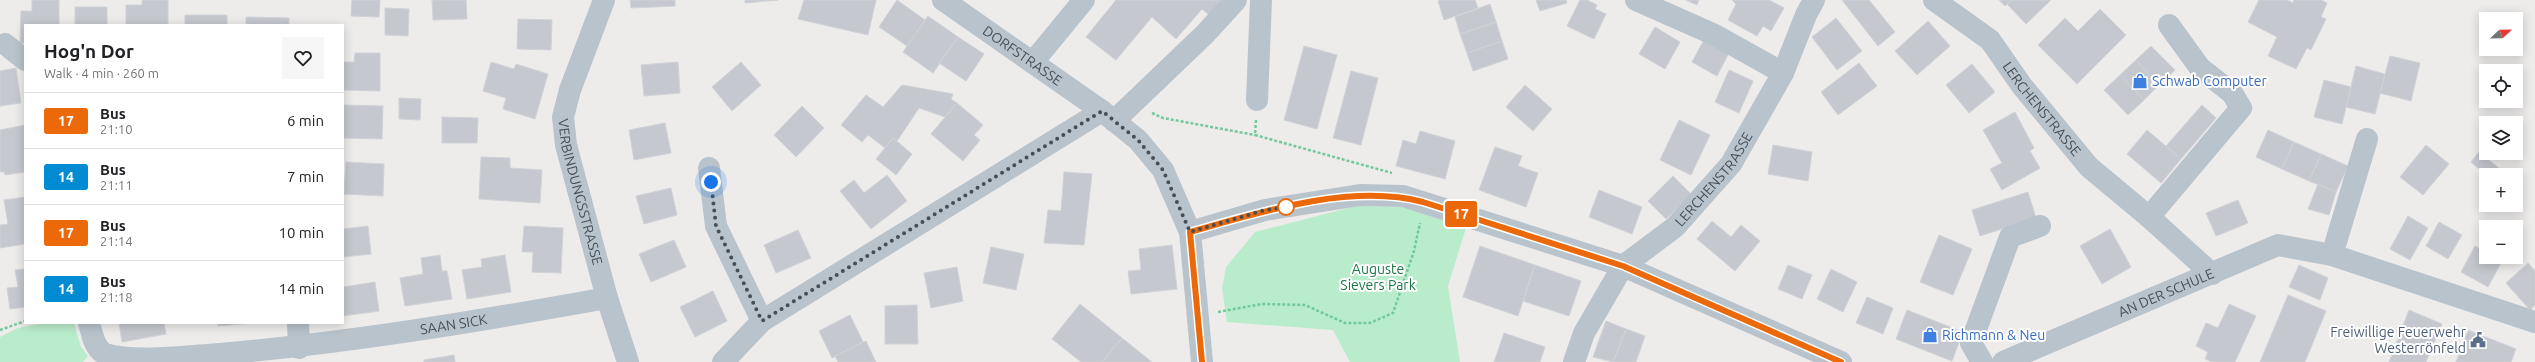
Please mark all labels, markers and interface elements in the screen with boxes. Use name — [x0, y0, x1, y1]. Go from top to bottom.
north arrow — [2479, 12, 2523, 56]
map controls — [2479, 12, 2523, 264]
street label: DORFSTRASSE — [980, 22, 1065, 89]
button: heart — [282, 37, 324, 79]
text: Hog'n Dor — [44, 40, 134, 62]
street label: LERCHENSTRASSE — [2000, 59, 2084, 159]
button: locate — [2479, 64, 2523, 108]
text: Walk · 4 min · 260 m — [44, 66, 159, 80]
shop icon: Schwab Computer — [2131, 72, 2149, 90]
place label: Schwab Computer — [2152, 73, 2267, 89]
text: Bus — [100, 105, 126, 122]
text: 6 min — [287, 112, 324, 129]
text: 17 — [58, 113, 74, 129]
button: layers — [2479, 116, 2523, 160]
street label: VERBINDUNGSSTRASSE — [555, 118, 606, 267]
text: 21:10 — [100, 122, 133, 136]
street label: LERCHENSTRASSE — [1672, 129, 1756, 229]
text: Bus — [100, 161, 126, 178]
text: 7 min — [287, 168, 324, 185]
button: + — [2479, 168, 2523, 212]
text: 14 — [58, 169, 74, 185]
your location — [701, 172, 721, 192]
text: 21:11 — [100, 178, 133, 192]
unlabelled marker — [1277, 198, 1295, 216]
line badge: 17 — [1443, 201, 1479, 227]
text: 17 — [1453, 206, 1469, 222]
text: Bus — [100, 217, 126, 234]
button: − — [2479, 220, 2523, 264]
text: 10 min — [278, 224, 324, 241]
text: 17 — [58, 225, 74, 241]
text: 21:14 — [100, 234, 133, 248]
park label: Auguste Sievers Park — [1340, 261, 1416, 293]
street label: AN DER SCHULE — [2116, 265, 2216, 320]
text: Bus — [100, 273, 126, 290]
text: 14 min — [278, 280, 324, 297]
text: 14 — [58, 281, 74, 297]
text: 21:18 — [100, 290, 133, 304]
street label: SAAN SICK — [419, 311, 489, 337]
place label: Freiwillige Feuerwehr Westerrönfeld — [2330, 324, 2467, 356]
shop icon: Richmann & Neu — [1921, 326, 1939, 344]
place label: Richmann & Neu — [1942, 327, 2045, 343]
public building icon: Freiwillige Feuerwehr Westerrönfeld — [2469, 331, 2487, 349]

